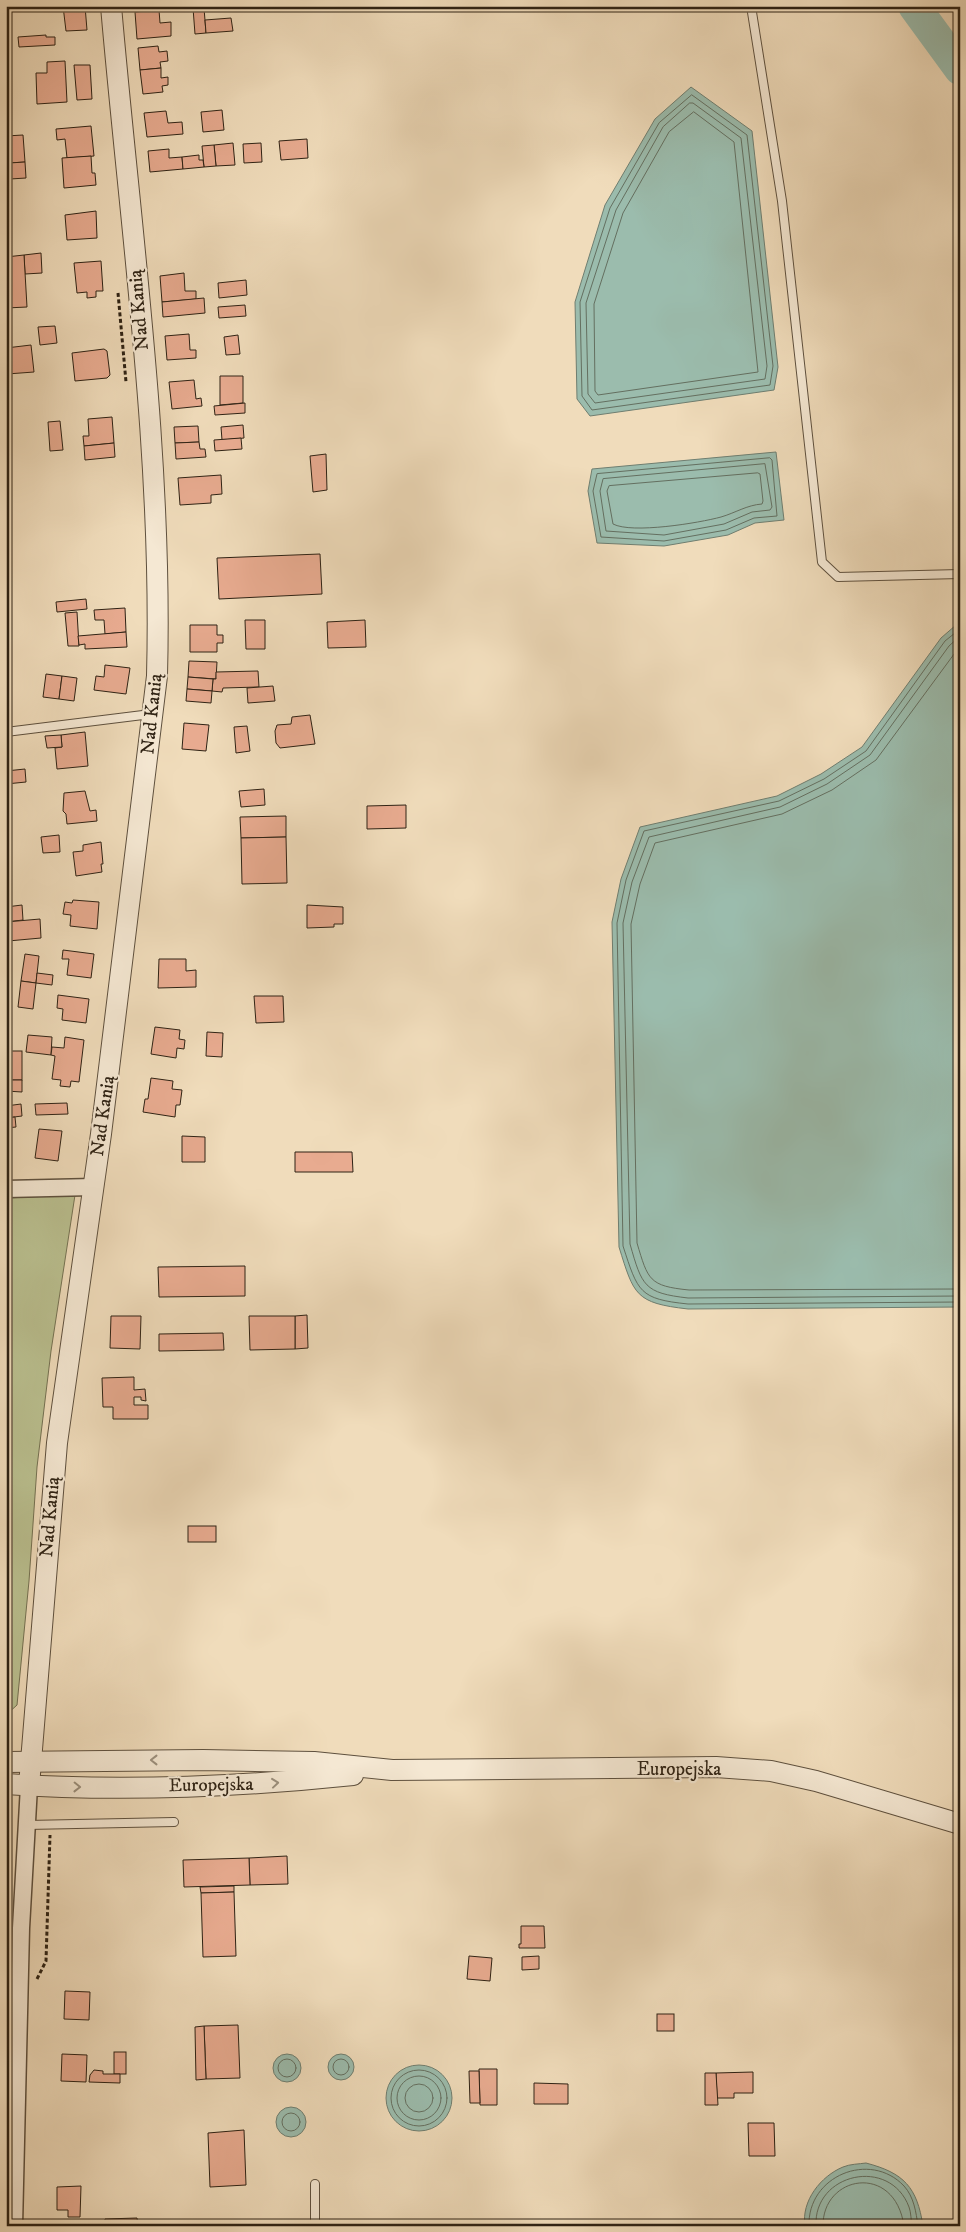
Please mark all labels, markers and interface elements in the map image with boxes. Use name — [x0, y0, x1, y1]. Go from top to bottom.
street label: Nad Kanią — [124, 268, 154, 351]
street label: Nad Kanią — [136, 672, 168, 756]
street label: Nad Kanią — [86, 1073, 120, 1158]
street label: Nad Kanią — [35, 1475, 65, 1558]
one-way arrow — [150, 1755, 158, 1765]
street label: Europejska — [637, 1758, 721, 1781]
street label: Europejska — [168, 1773, 254, 1797]
one-way arrow — [271, 1778, 279, 1789]
one-way arrow — [74, 1782, 82, 1792]

